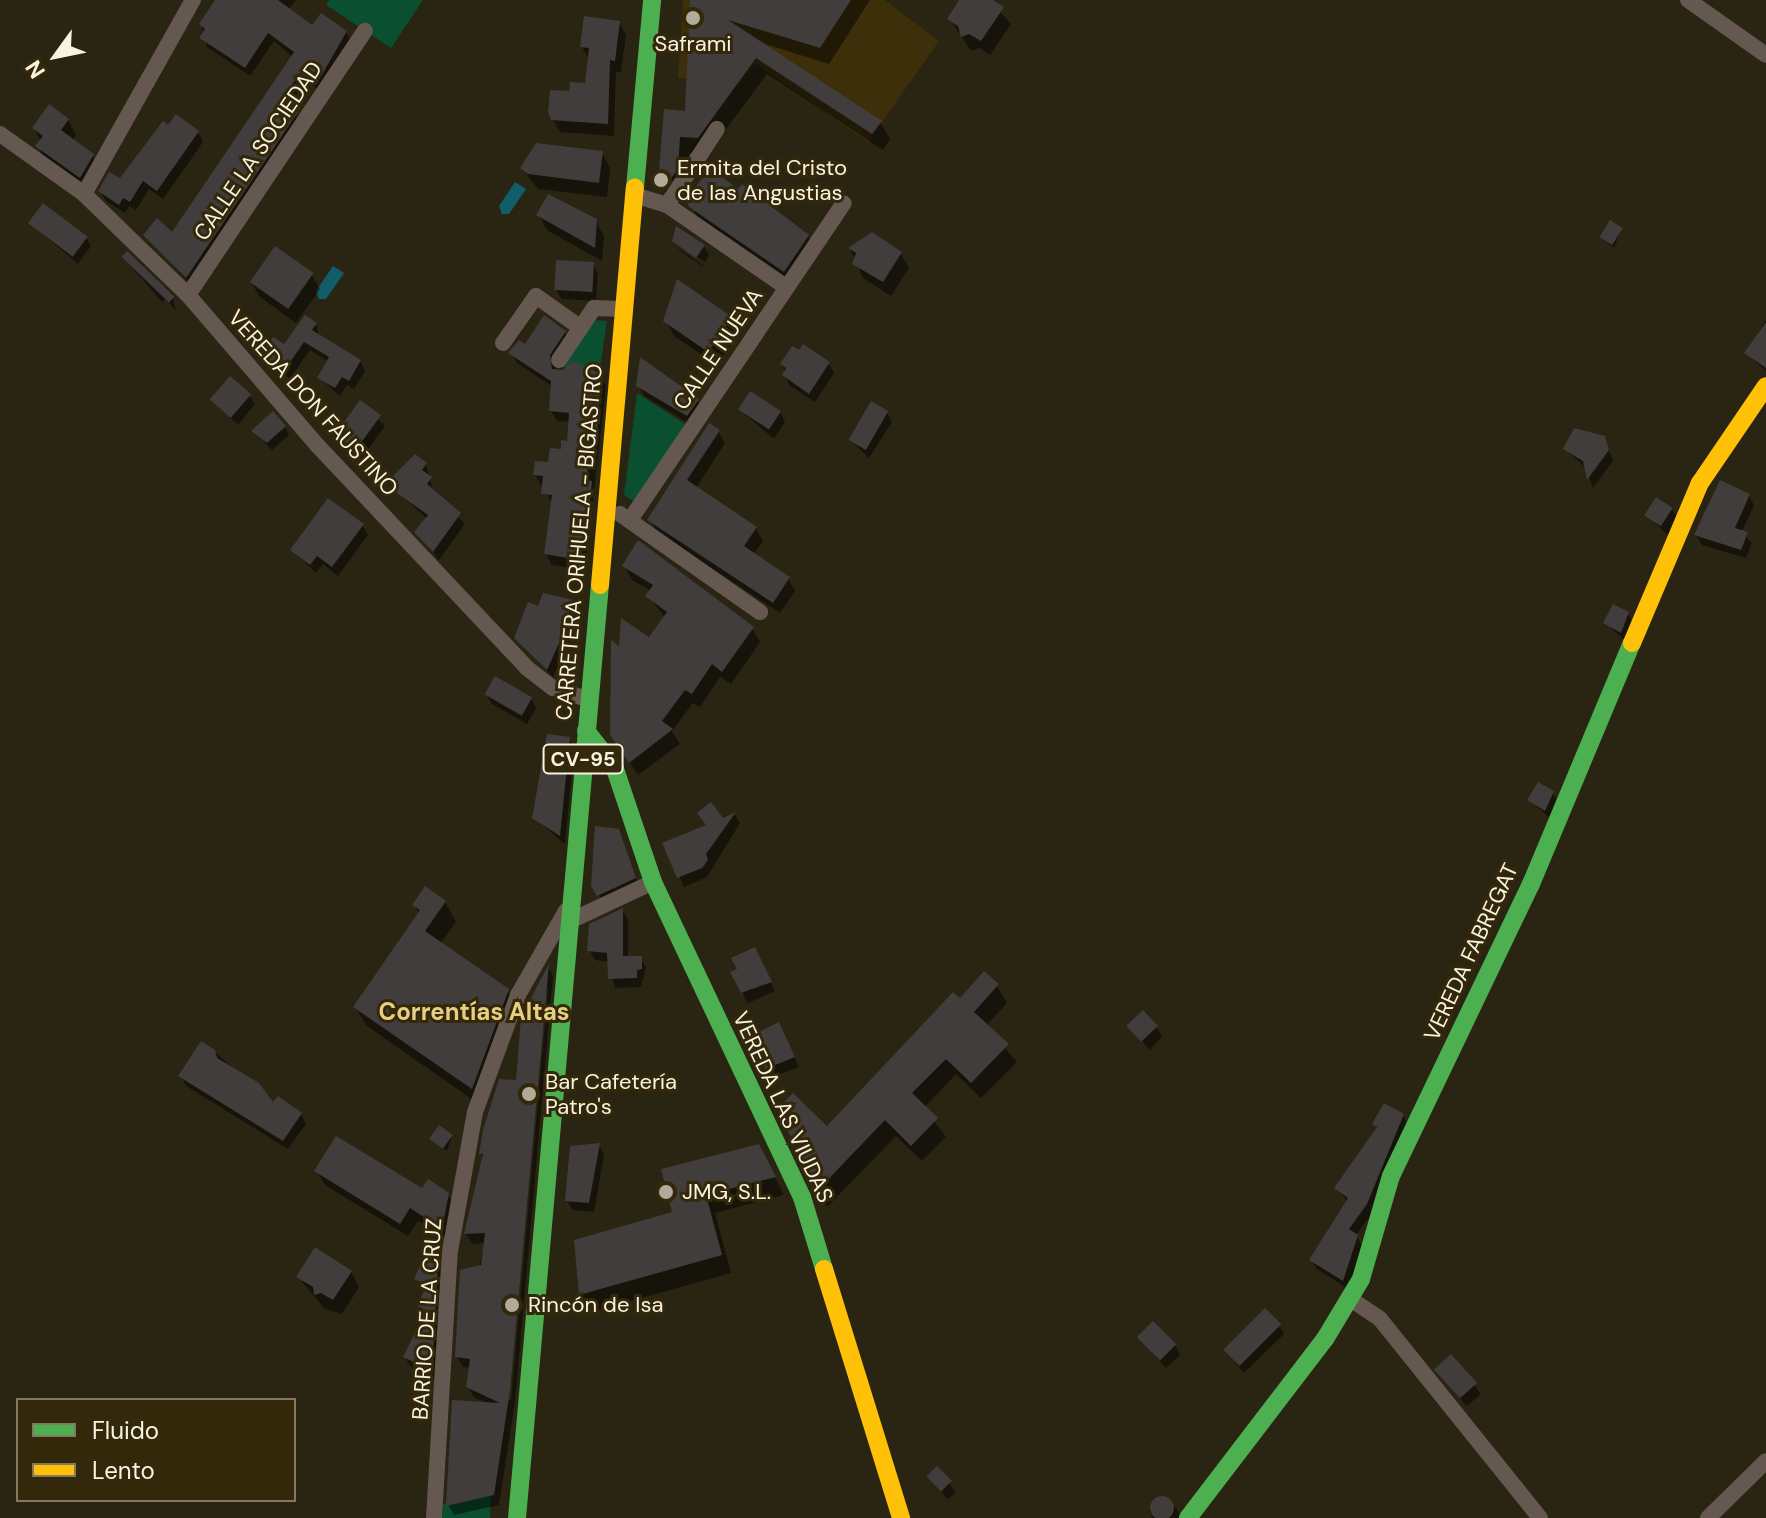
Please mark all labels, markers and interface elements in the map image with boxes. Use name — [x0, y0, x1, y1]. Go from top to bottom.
marker: Saframi — [684, 9, 702, 27]
north arrow — [16, 16, 96, 96]
place label: Saframi — [654, 31, 732, 57]
text: N — [19, 55, 52, 84]
street label: CALLE LA SOCIEDAD — [188, 56, 328, 246]
place label: Ermita del Cristo de las Angustias — [677, 154, 847, 206]
marker: Ermita del Cristo de las Angustias — [652, 171, 670, 189]
street label: CALLE NUEVA — [668, 283, 768, 415]
street label: VEREDA DON FAUSTINO — [223, 305, 403, 501]
street label: CARRETERA ORIHUELA - BIGASTRO — [550, 362, 608, 722]
road number: CV-95 — [541, 743, 625, 775]
street label: VEREDA FABREGAT — [1418, 859, 1524, 1045]
district label: Correntías Altas — [379, 998, 569, 1026]
street label: VEREDA LAS VIUDAS — [727, 1007, 839, 1207]
place label: Bar Cafetería Patro's — [545, 1068, 677, 1120]
marker: Bar Cafetería Patro's — [520, 1085, 538, 1103]
place label: JMG, S.L. — [682, 1179, 771, 1205]
marker: JMG, S.L. — [657, 1183, 675, 1201]
street label: BARRIO DE LA CRUZ — [407, 1217, 447, 1421]
place label: Rincón de Isa — [528, 1292, 663, 1318]
marker: Rincón de Isa — [503, 1296, 521, 1314]
legend — [16, 1398, 296, 1502]
text: Fluido — [92, 1415, 159, 1446]
text: Lento — [92, 1455, 155, 1486]

